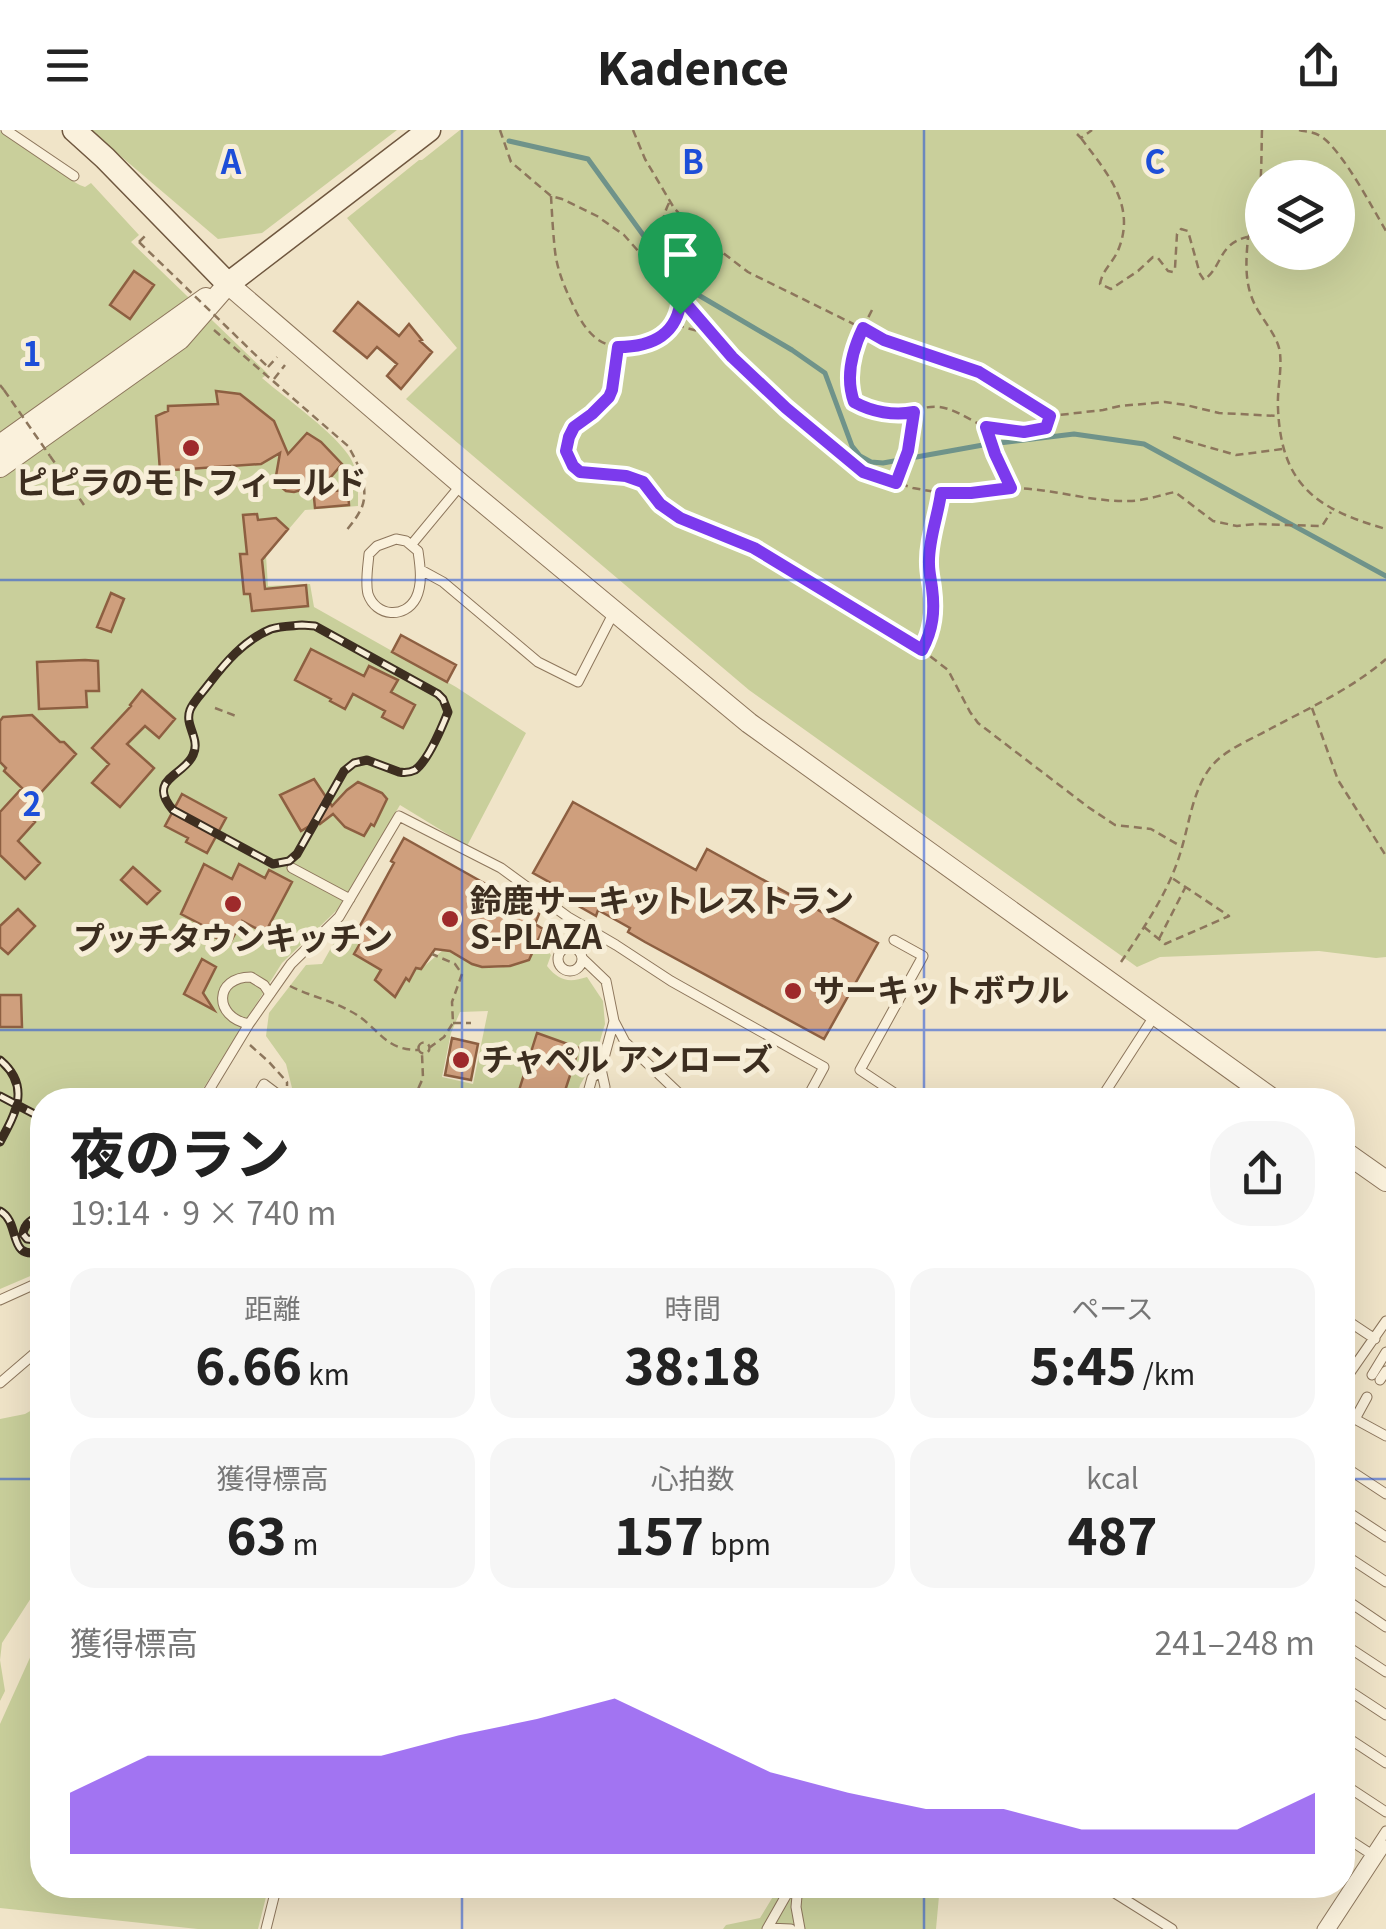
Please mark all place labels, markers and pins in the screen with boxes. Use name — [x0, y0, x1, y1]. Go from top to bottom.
pin — [638, 212, 723, 315]
marker: ピピラのモトフィールド — [180, 437, 202, 459]
place label: ピピラのモトフィールド — [15, 457, 367, 503]
place label: 鈴鹿サーキットレストラン S-PLAZA — [470, 875, 854, 958]
marker: プッチタウンキッチン — [222, 893, 244, 915]
marker: 鈴鹿サーキットレストラン S-PLAZA — [439, 908, 461, 930]
place label: プッチタウンキッチン — [73, 913, 393, 959]
place label: サーキットボウル — [813, 965, 1069, 1011]
marker: サーキットボウル — [782, 980, 804, 1002]
place label: チャペル アンローズ — [481, 1034, 773, 1080]
marker: チャペル アンローズ — [450, 1049, 472, 1071]

